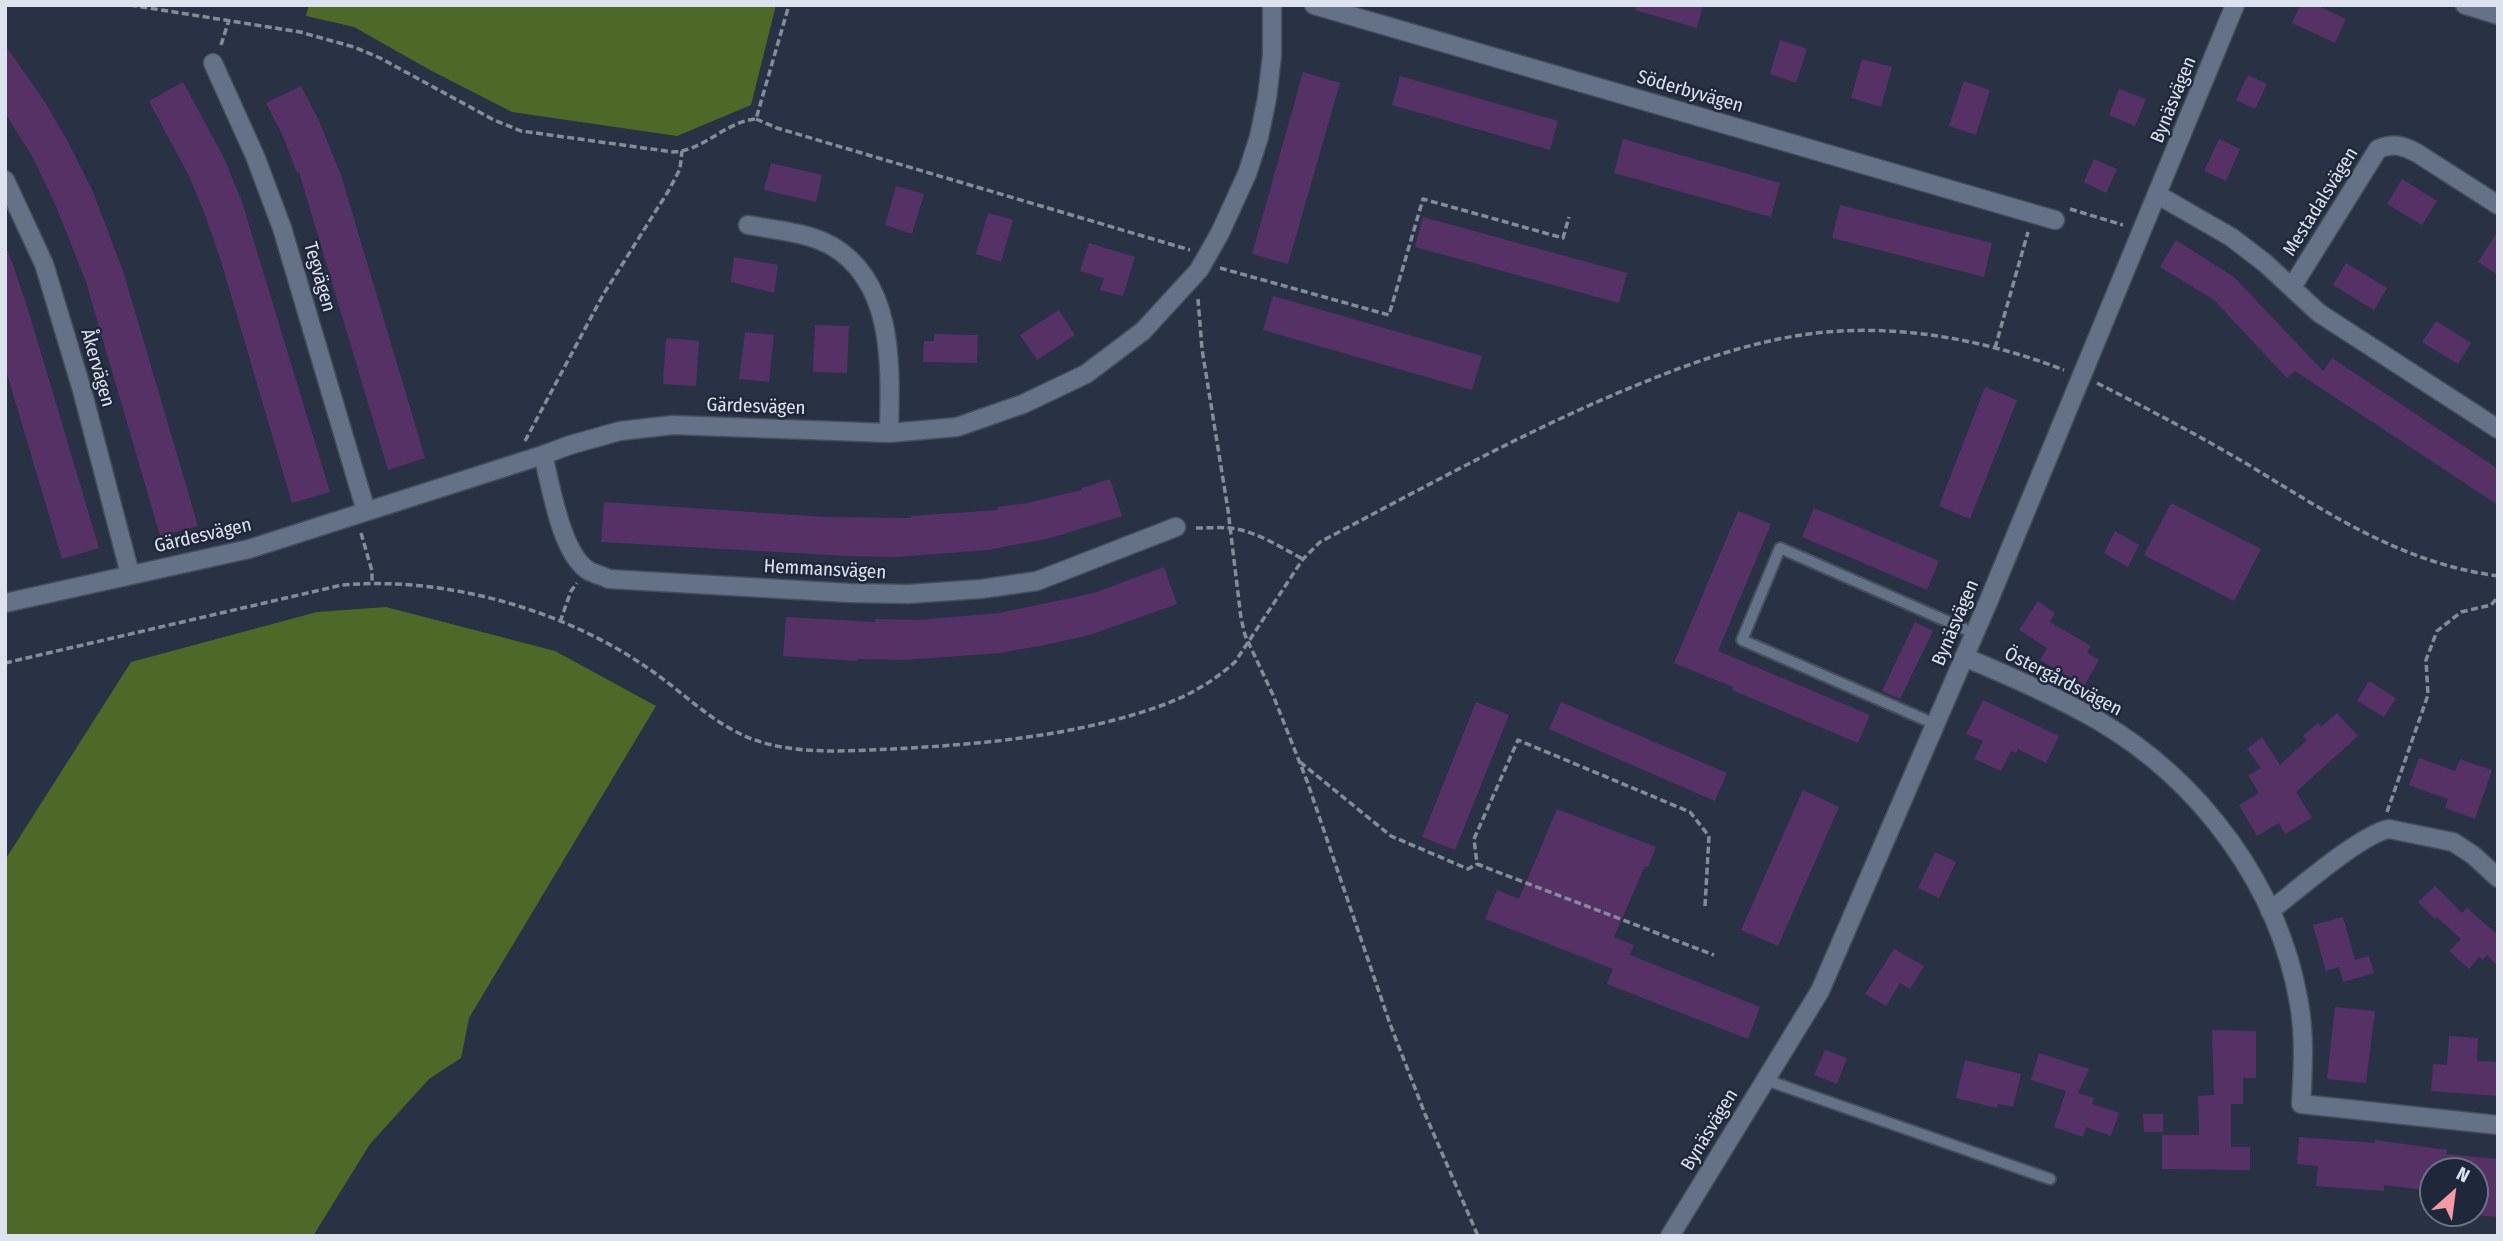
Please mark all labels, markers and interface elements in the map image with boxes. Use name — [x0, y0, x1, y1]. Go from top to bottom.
street label: Bynäsvägen — [2146, 53, 2202, 147]
street label: Söderbyvägen — [1634, 66, 1746, 118]
street label: Mestadalsvägen — [2279, 143, 2363, 261]
street label: Tegvägen — [298, 240, 340, 314]
street label: Åkervägen — [75, 326, 119, 410]
street label: Gärdesvägen — [706, 394, 806, 420]
street label: Gärdesvägen — [152, 514, 254, 558]
street label: Hemmansvägen — [763, 555, 887, 585]
street label: Bynäsvägen — [1928, 577, 1984, 669]
street label: Östergårdsvägen — [2000, 643, 2126, 721]
street label: Bynäsvägen — [1677, 1085, 1743, 1175]
north arrow — [2419, 1157, 2489, 1227]
text: N — [2453, 1162, 2474, 1188]

